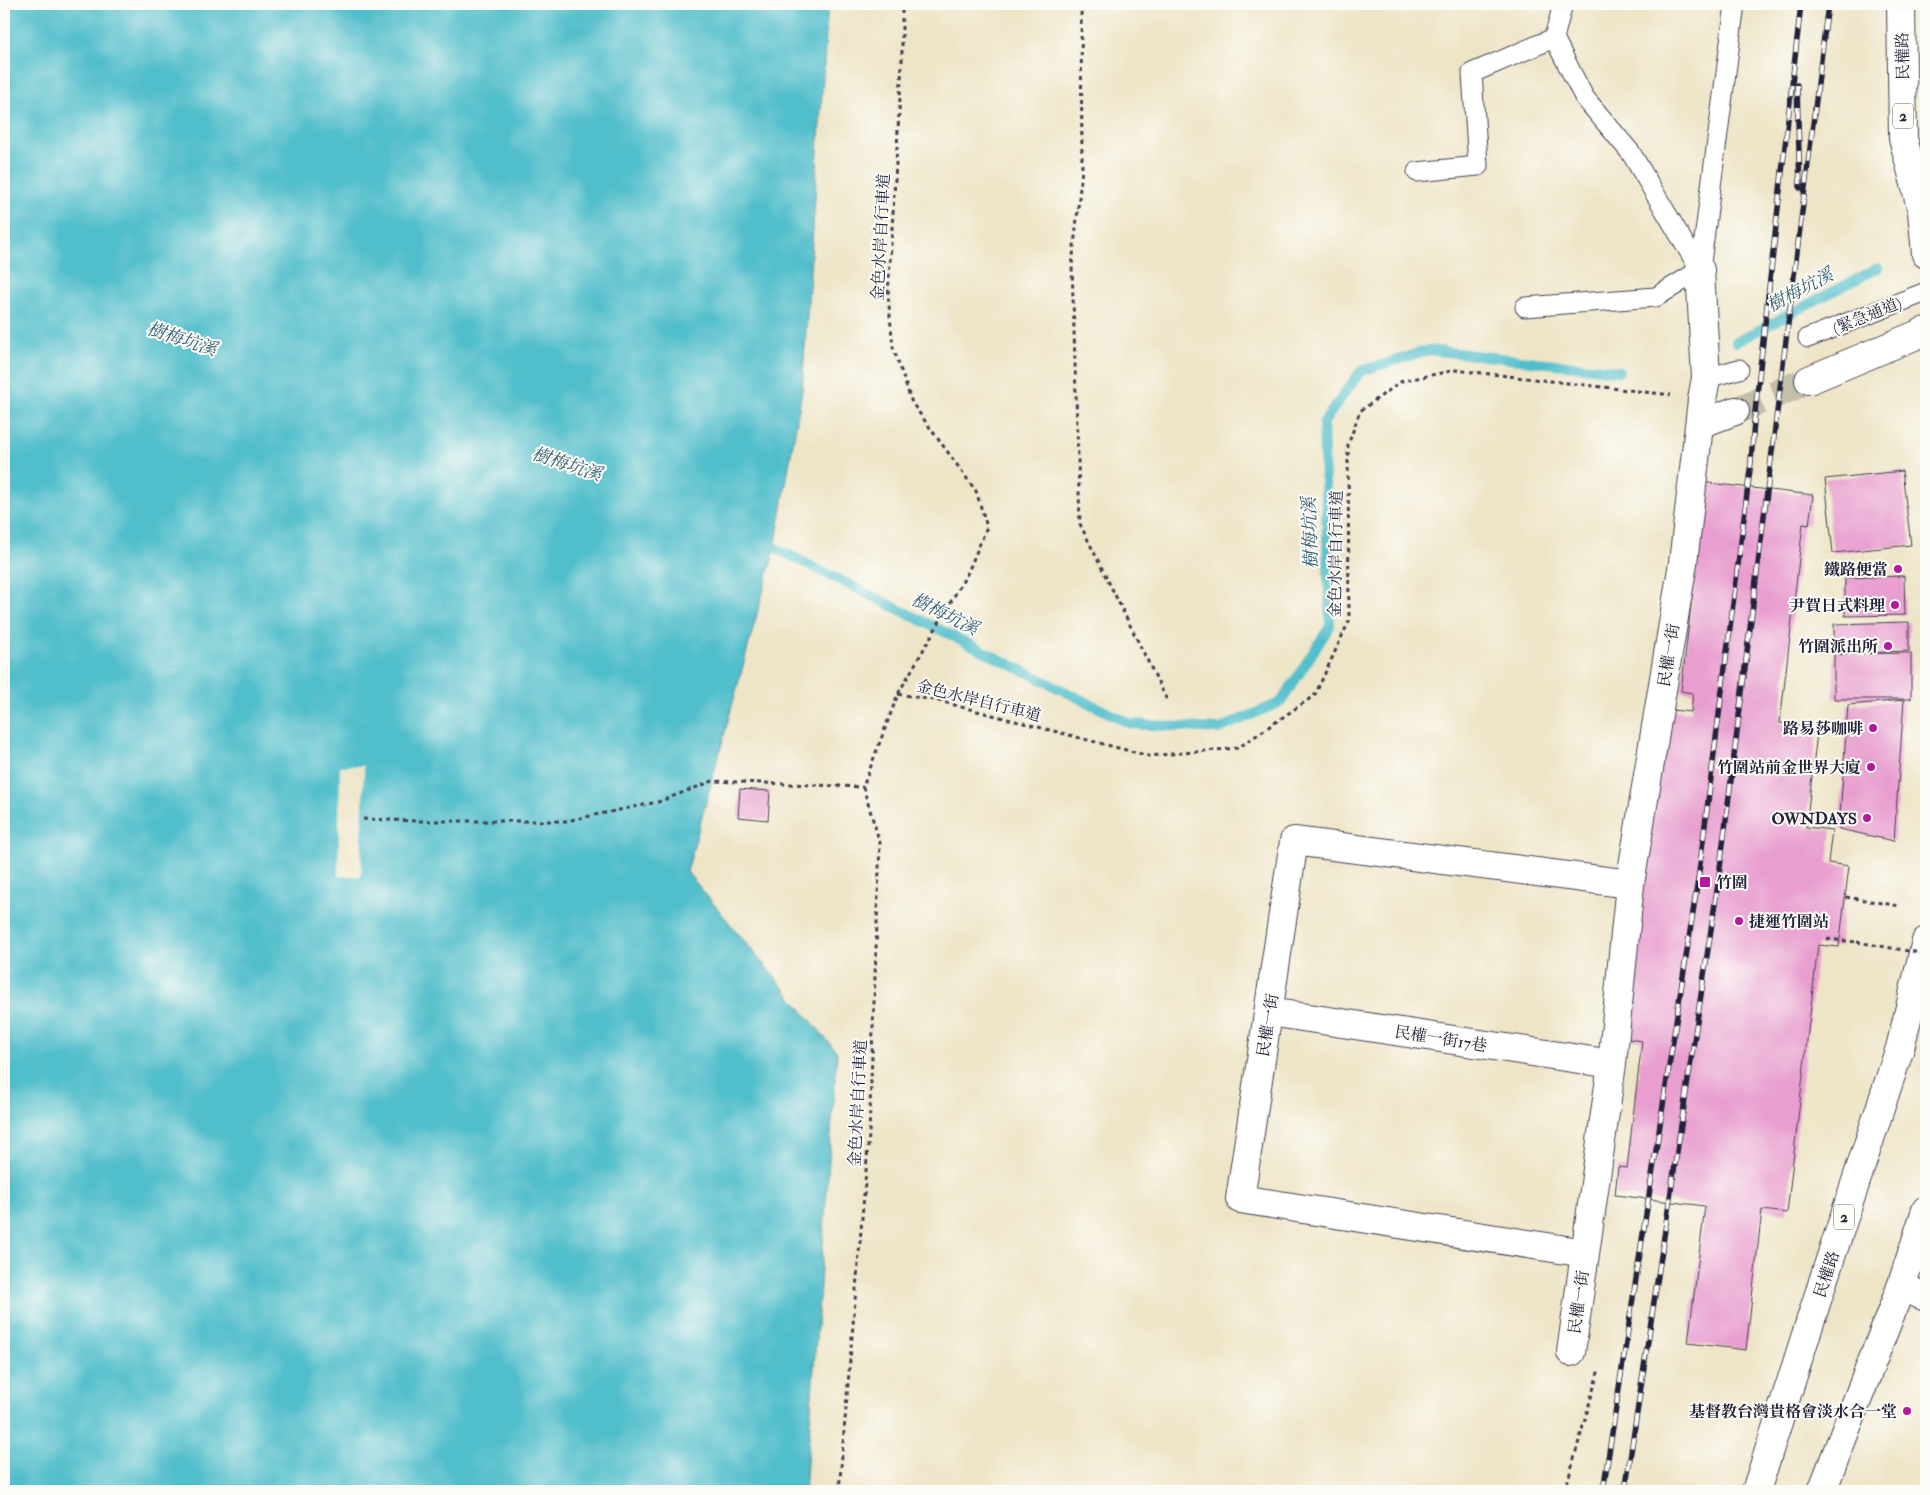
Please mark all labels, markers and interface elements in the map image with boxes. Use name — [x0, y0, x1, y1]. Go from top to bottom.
street label: 民權路 — [1893, 32, 1913, 80]
road number: 2 — [1893, 104, 1913, 128]
street label: 金色水岸自行車道 — [868, 173, 894, 301]
water label: 樹梅坑溪 — [1763, 262, 1839, 317]
street label: (緊急通道) — [1830, 293, 1905, 339]
water label: 樹梅坑溪 — [144, 317, 222, 362]
water label: 樹梅坑溪 — [529, 442, 607, 487]
street label: 金色水岸自行車道 — [1325, 490, 1347, 618]
water label: 樹梅坑溪 — [1298, 495, 1323, 569]
place label: 鐵路便當 — [1824, 560, 1888, 580]
marker: 鐵路便當 — [1892, 563, 1904, 575]
water label: 樹梅坑溪 — [907, 588, 984, 641]
place label: 尹賀日式料理 — [1789, 596, 1885, 616]
marker: 尹賀日式料理 — [1889, 599, 1901, 611]
street label: 民權一街 — [1654, 622, 1684, 688]
place label: 竹圍派出所 — [1798, 637, 1878, 657]
marker: 竹圍派出所 — [1882, 640, 1894, 652]
street label: 金色水岸自行車道 — [914, 676, 1043, 726]
place label: 路易莎咖啡 — [1783, 719, 1863, 739]
marker: 路易莎咖啡 — [1867, 722, 1879, 734]
place label: 竹圍站前金世界大廈 — [1717, 758, 1861, 778]
marker: 竹圍站前金世界大廈 — [1865, 761, 1877, 773]
place label: OWNDAYS — [1772, 809, 1857, 829]
marker: OWNDAYS — [1861, 812, 1873, 824]
place label: 竹圍 — [1716, 873, 1748, 893]
marker: 竹圍 — [1698, 875, 1712, 889]
place label: 捷運竹圍站 — [1749, 912, 1829, 932]
marker: 捷運竹圍站 — [1733, 915, 1745, 927]
street label: 民權一街 — [1253, 992, 1283, 1058]
street label: 民權一街17巷 — [1393, 1022, 1488, 1056]
street label: 金色水岸自行車道 — [845, 1039, 871, 1167]
road number: 2 — [1834, 1204, 1854, 1230]
street label: 民權路 — [1810, 1248, 1844, 1300]
street label: 民權一街 — [1565, 1269, 1593, 1335]
place label: 基督教台灣貴格會淡水合一堂 — [1689, 1402, 1897, 1422]
marker: 基督教台灣貴格會淡水合一堂 — [1901, 1405, 1913, 1417]

